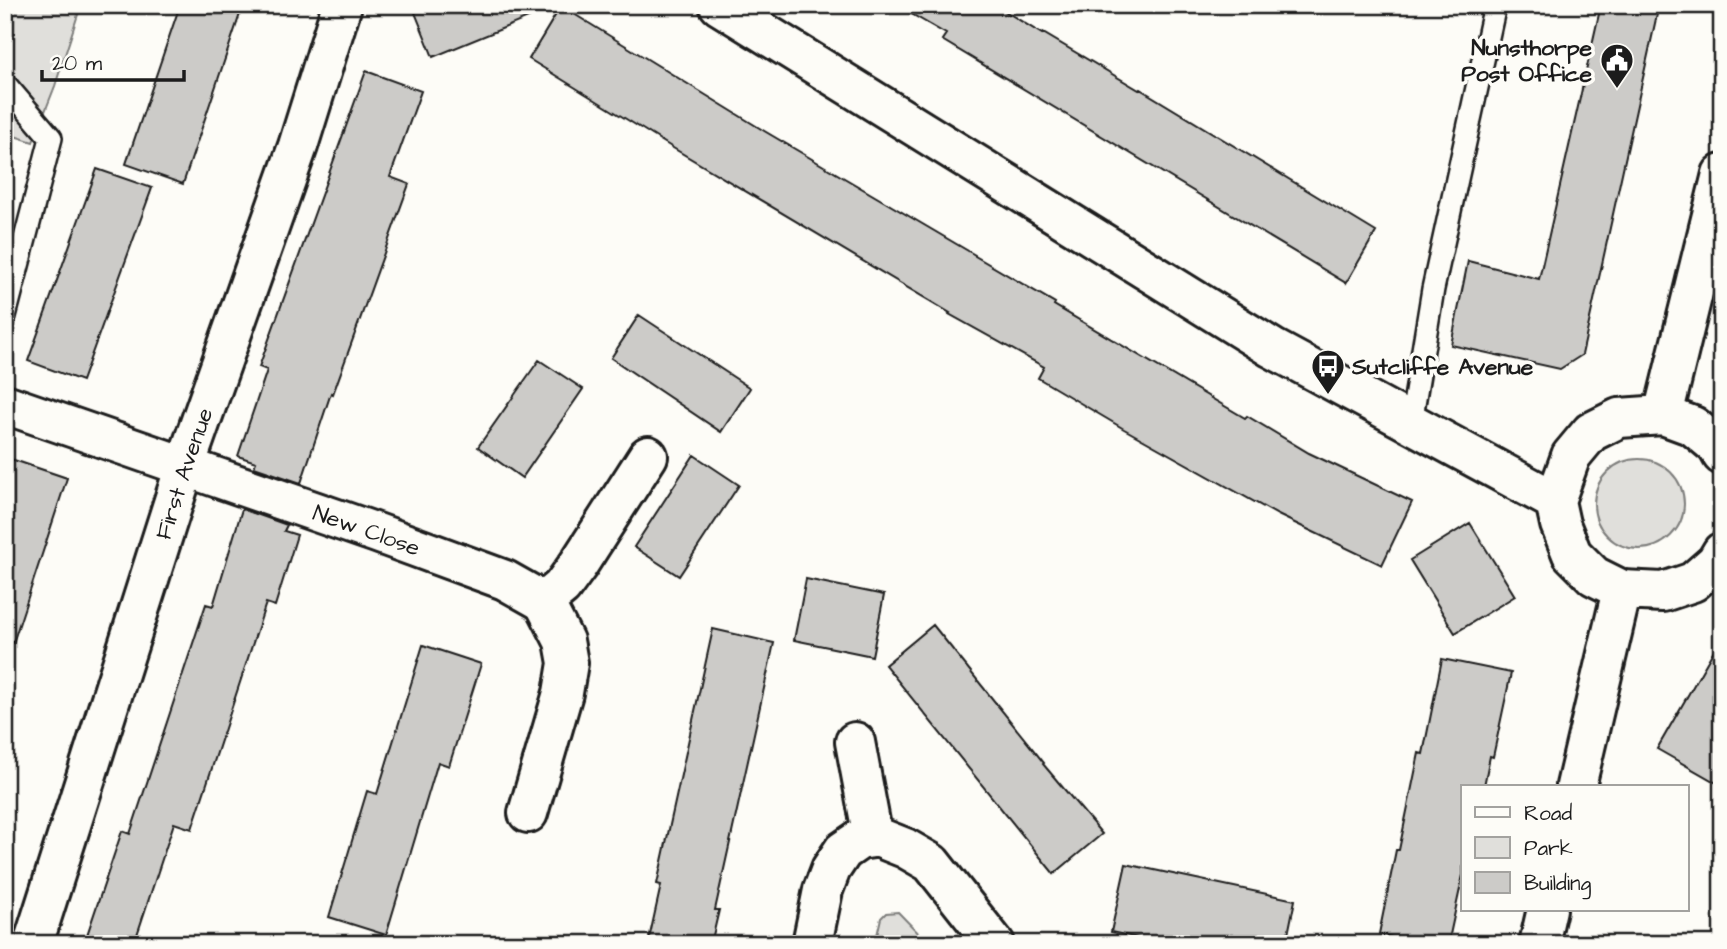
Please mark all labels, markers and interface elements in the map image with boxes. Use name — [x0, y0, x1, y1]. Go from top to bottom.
place label: Nunsthorpe Post Office — [1461, 32, 1593, 90]
scale bar — [42, 38, 184, 82]
public building icon: Nunsthorpe Post Office — [1598, 41, 1636, 90]
text: 20 m — [52, 49, 103, 78]
bus stop icon: Sutcliffe Avenue — [1309, 347, 1347, 396]
place label: Sutcliffe Avenue — [1351, 351, 1534, 383]
street label: First Avenue — [148, 404, 221, 544]
street label: New Close — [309, 497, 424, 564]
legend — [1461, 785, 1688, 911]
text: Road — [1524, 799, 1572, 828]
text: Park — [1524, 834, 1573, 863]
text: Building — [1524, 869, 1592, 900]

